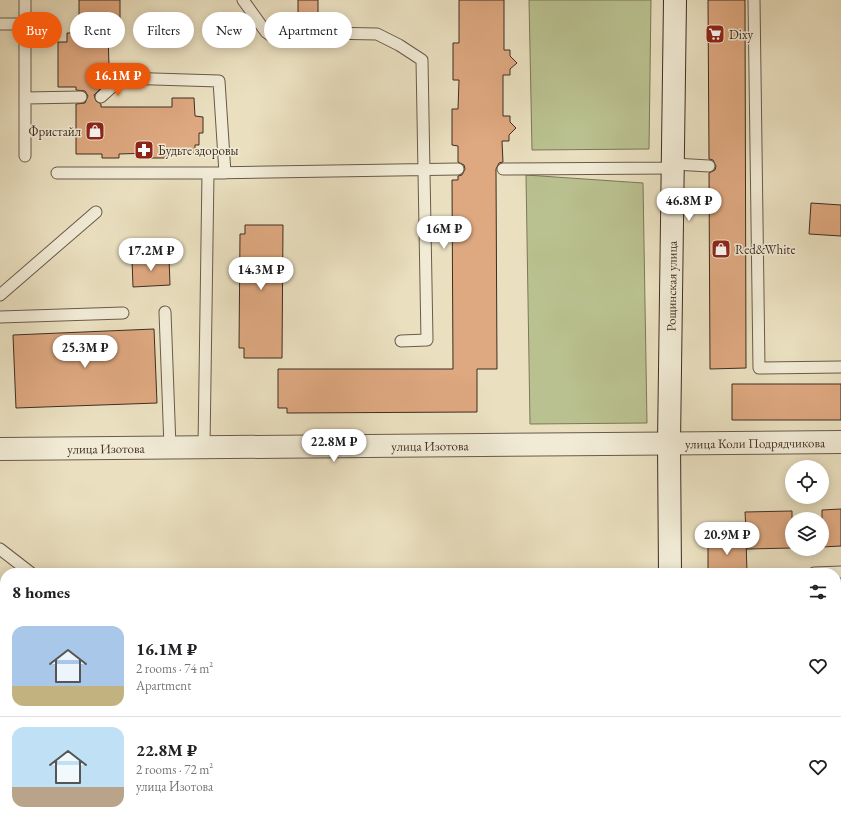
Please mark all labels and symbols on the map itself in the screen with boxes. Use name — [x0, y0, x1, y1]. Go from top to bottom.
supermarket icon: Dixy — [704, 23, 726, 45]
place label: Dixy — [729, 26, 754, 43]
pin: 16.1M ₽ — [81, 63, 155, 97]
shop icon: Фристайл — [84, 120, 106, 142]
place label: Фристайл — [29, 123, 81, 140]
pharmacy icon: Будьте здоровы — [133, 139, 155, 161]
place label: Будьте здоровы — [158, 142, 238, 159]
pin: 46.8M ₽ — [652, 188, 726, 222]
pin: 16M ₽ — [416, 216, 472, 250]
pin: 17.2M ₽ — [114, 238, 188, 272]
shop icon: Red&White — [710, 238, 732, 260]
street label: Рощинская улица — [663, 240, 681, 332]
place label: Red&White — [735, 241, 796, 258]
pin: 14.3M ₽ — [224, 257, 298, 291]
pin: 25.3M ₽ — [48, 335, 122, 369]
pin: 22.8M ₽ — [297, 429, 371, 463]
street label: улица Коли Подрядчикова — [685, 434, 826, 452]
street label: улица Изотова — [391, 437, 470, 455]
street label: улица Изотова — [67, 440, 146, 457]
pin: 20.9M ₽ — [690, 522, 764, 556]

